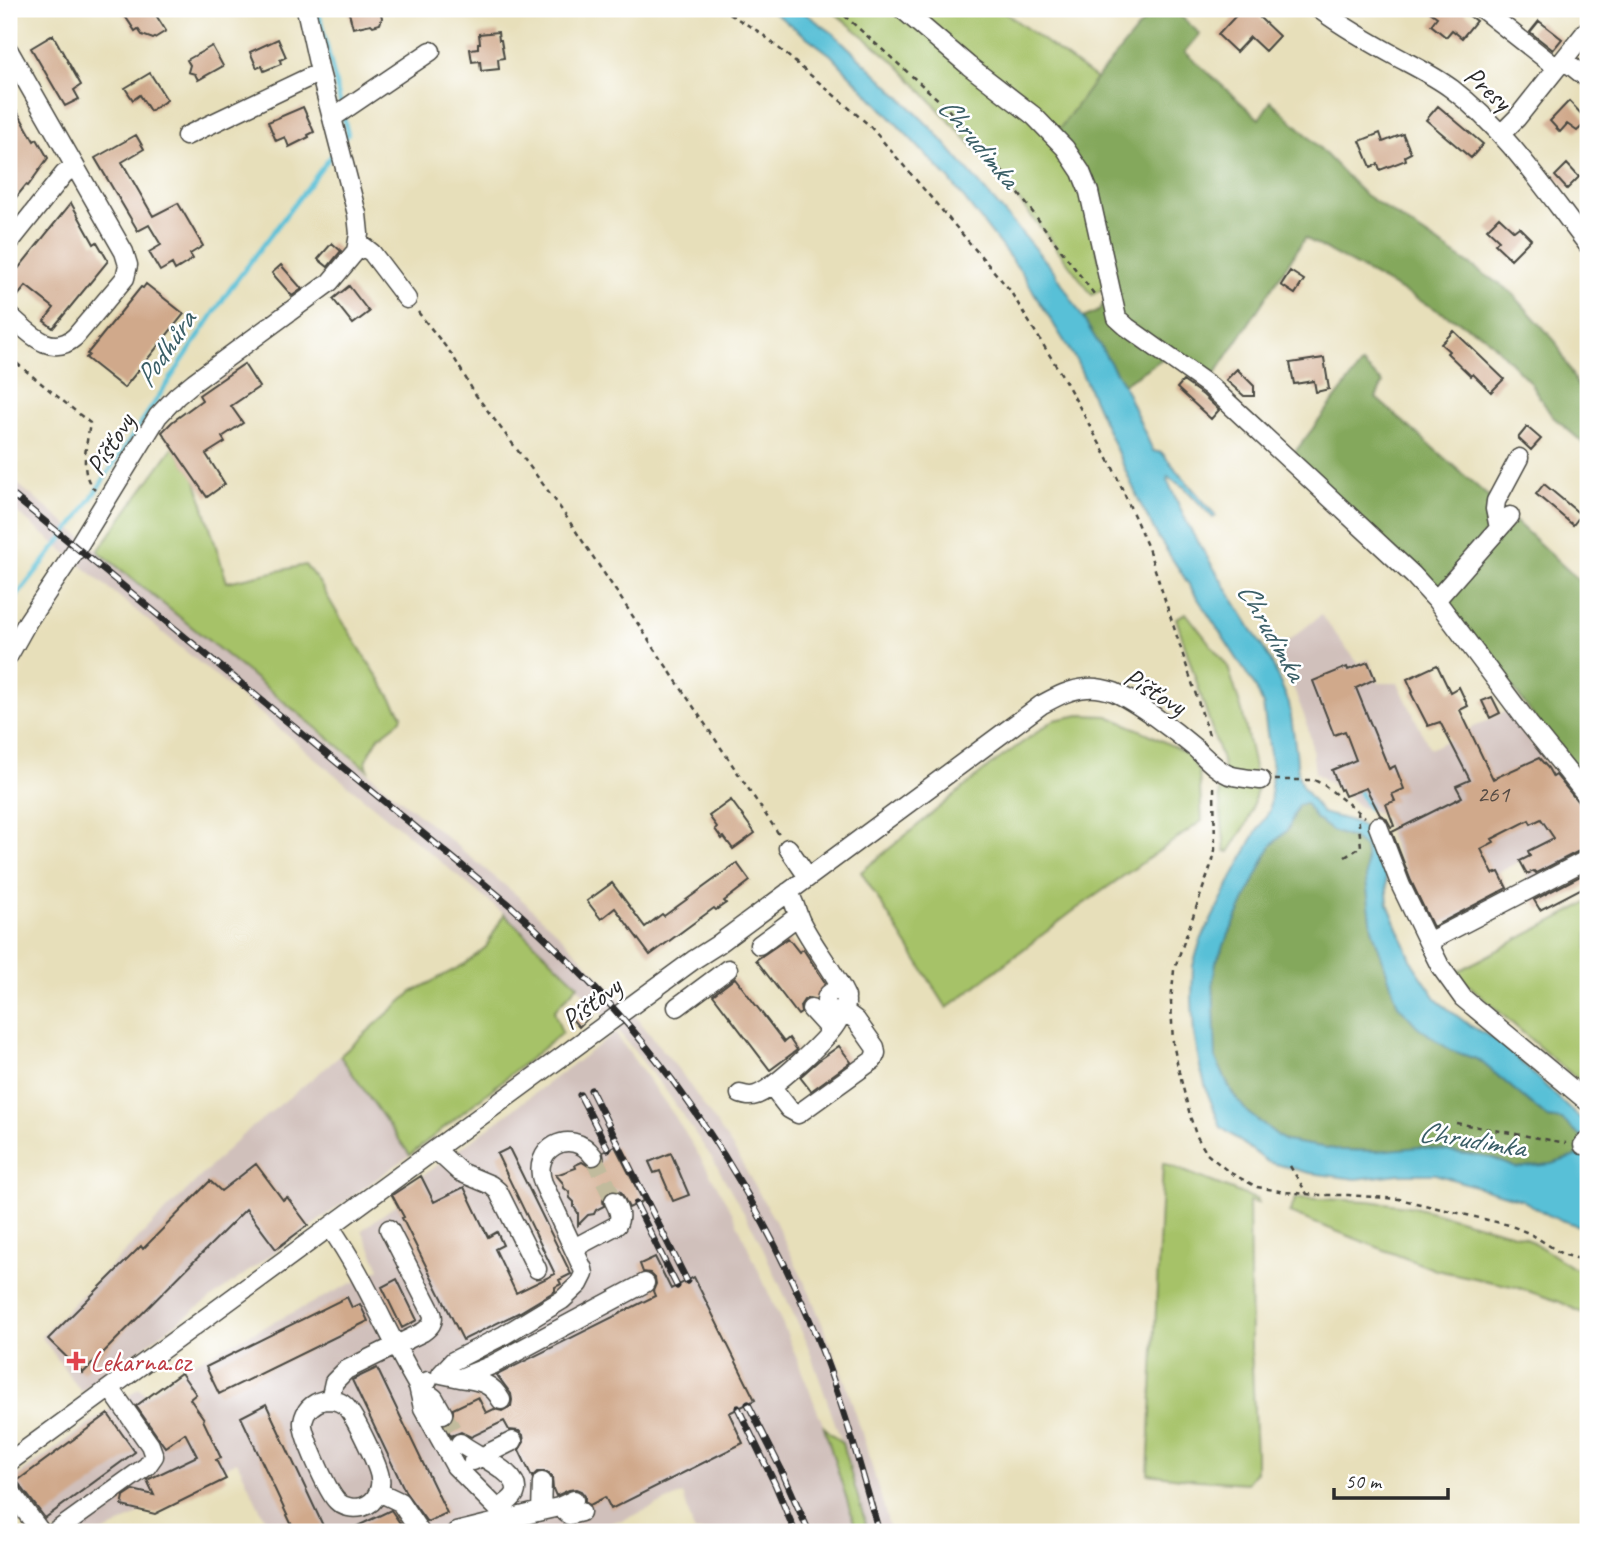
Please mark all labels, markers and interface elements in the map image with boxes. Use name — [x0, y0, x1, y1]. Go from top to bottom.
street label: Presy — [1457, 58, 1521, 120]
water label: Chrudimka — [930, 89, 1030, 198]
water label: Podhůra — [126, 301, 206, 394]
street label: Píšťovy — [78, 404, 144, 481]
water label: Chrudimka — [1229, 575, 1317, 690]
street label: Píšťovy — [1118, 659, 1195, 724]
house number: 261 — [1477, 779, 1510, 809]
street label: Píšťovy — [554, 968, 630, 1037]
water label: Chrudimka — [1416, 1112, 1532, 1167]
place label: Lekarna.cz — [90, 1344, 193, 1379]
marker: Lekarna.cz — [68, 1353, 84, 1369]
scale bar — [1334, 1457, 1448, 1501]
text: 50 m — [1345, 1468, 1383, 1494]

